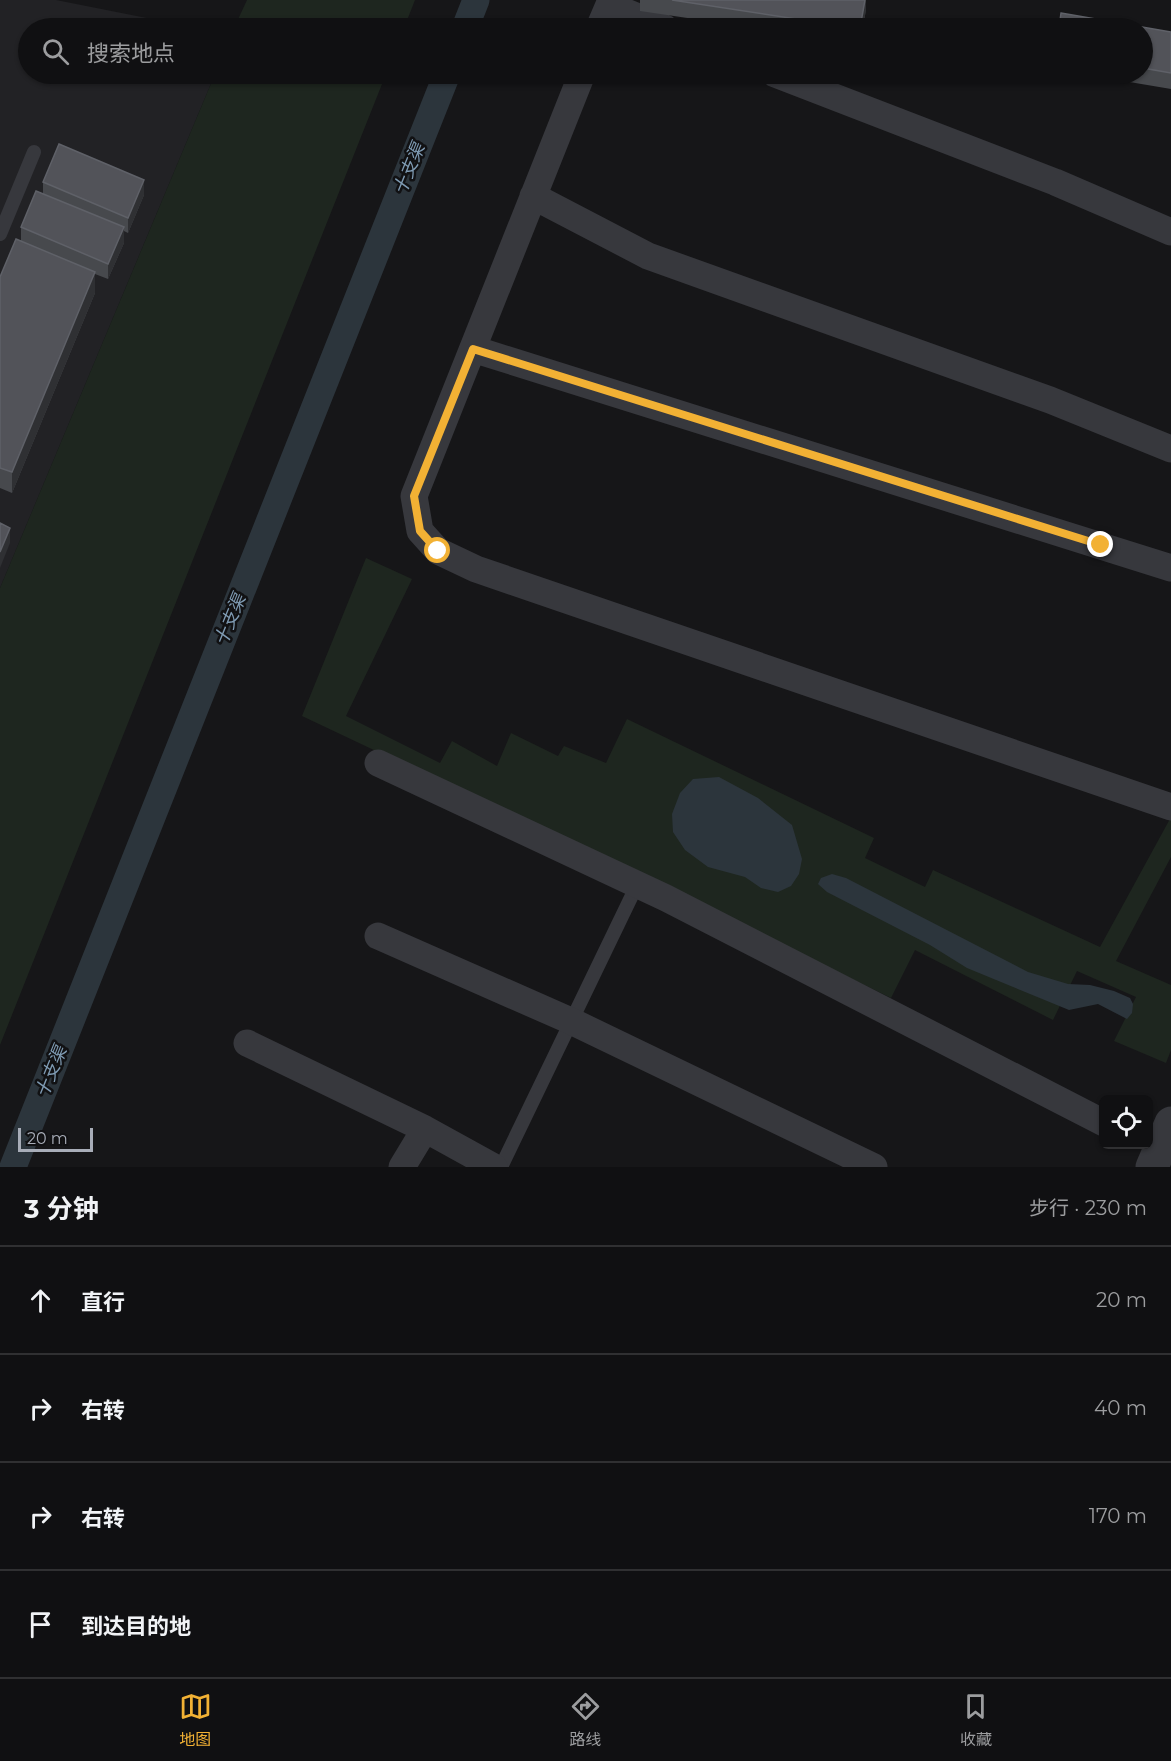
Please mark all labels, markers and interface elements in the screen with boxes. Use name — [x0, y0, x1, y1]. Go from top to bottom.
search box — [18, 18, 1153, 84]
icon: search — [39, 35, 72, 68]
text: 搜索地点 — [87, 40, 175, 67]
water label: 十支渠 — [389, 137, 430, 198]
route end — [1087, 531, 1113, 557]
route start — [424, 537, 450, 563]
water label: 十支渠 — [210, 588, 251, 649]
water label: 十支渠 — [31, 1040, 72, 1101]
map controls — [1099, 1095, 1153, 1149]
button: locate — [1099, 1095, 1153, 1149]
scale bar — [18, 1125, 93, 1152]
text: 20 m — [27, 1129, 68, 1148]
text: 3 分钟 — [24, 1193, 99, 1225]
text: 步行 · 230 m — [1029, 1196, 1147, 1220]
icon: ahead — [24, 1284, 57, 1317]
text: 20 m — [1096, 1288, 1147, 1312]
text: 直行 — [81, 1289, 125, 1316]
icon: right — [24, 1392, 57, 1425]
text: 40 m — [1094, 1396, 1147, 1420]
text: 右转 — [81, 1397, 125, 1424]
icon: right — [24, 1500, 57, 1533]
text: 170 m — [1089, 1504, 1147, 1528]
text: 右转 — [81, 1505, 125, 1532]
icon: arrive — [24, 1608, 57, 1641]
text: 到达目的地 — [81, 1613, 191, 1640]
tab: 地图 — [179, 1690, 212, 1750]
tab: 路线 — [569, 1690, 602, 1750]
tab: 收藏 — [959, 1690, 992, 1750]

